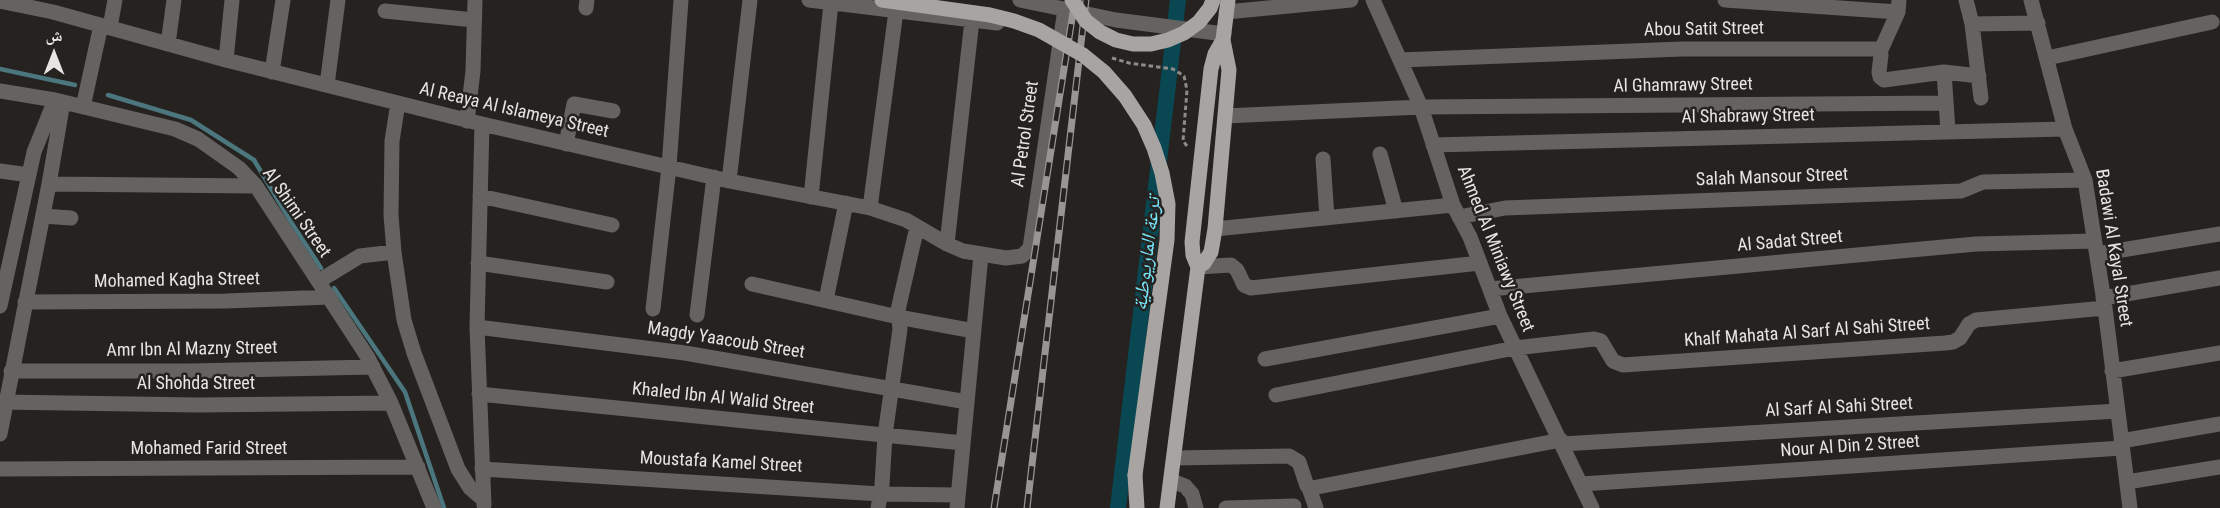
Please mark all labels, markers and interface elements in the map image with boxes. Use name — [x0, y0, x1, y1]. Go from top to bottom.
street label: Abou Satit Street — [1644, 18, 1764, 42]
north arrow — [24, 24, 84, 84]
text: ش — [46, 26, 62, 45]
street label: Al Ghamrawy Street — [1613, 74, 1753, 98]
street label: Al Reaya Al Islameya Street — [417, 79, 611, 143]
street label: Al Petrol Street — [1008, 79, 1044, 189]
street label: Al Shabrawy Street — [1681, 105, 1815, 129]
street label: Ahmed Al Miniawy Street — [1452, 163, 1538, 335]
street label: Al Shimi Street — [257, 164, 335, 262]
street label: Salah Mansour Street — [1696, 165, 1848, 191]
street label: Badawi Al Kayal Street — [2090, 168, 2136, 328]
water label: ترعة الماريوطية — [1129, 196, 1167, 312]
street label: Al Sadat Street — [1736, 227, 1844, 257]
street label: Mohamed Kagha Street — [94, 269, 260, 293]
street label: Khalf Mahata Al Sarf Al Sahi Street — [1683, 314, 1931, 352]
street label: Magdy Yaacoub Street — [646, 318, 806, 364]
street label: Amr Ibn Al Mazny Street — [106, 338, 278, 362]
street label: Al Shohda Street — [137, 373, 255, 395]
street label: Khaled Ibn Al Walid Street — [631, 379, 815, 419]
street label: Al Sarf Al Sahi Street — [1765, 393, 1913, 423]
street label: Nour Al Din 2 Street — [1780, 431, 1920, 463]
street label: Mohamed Farid Street — [131, 438, 287, 460]
street label: Moustafa Kamel Street — [639, 448, 803, 478]

